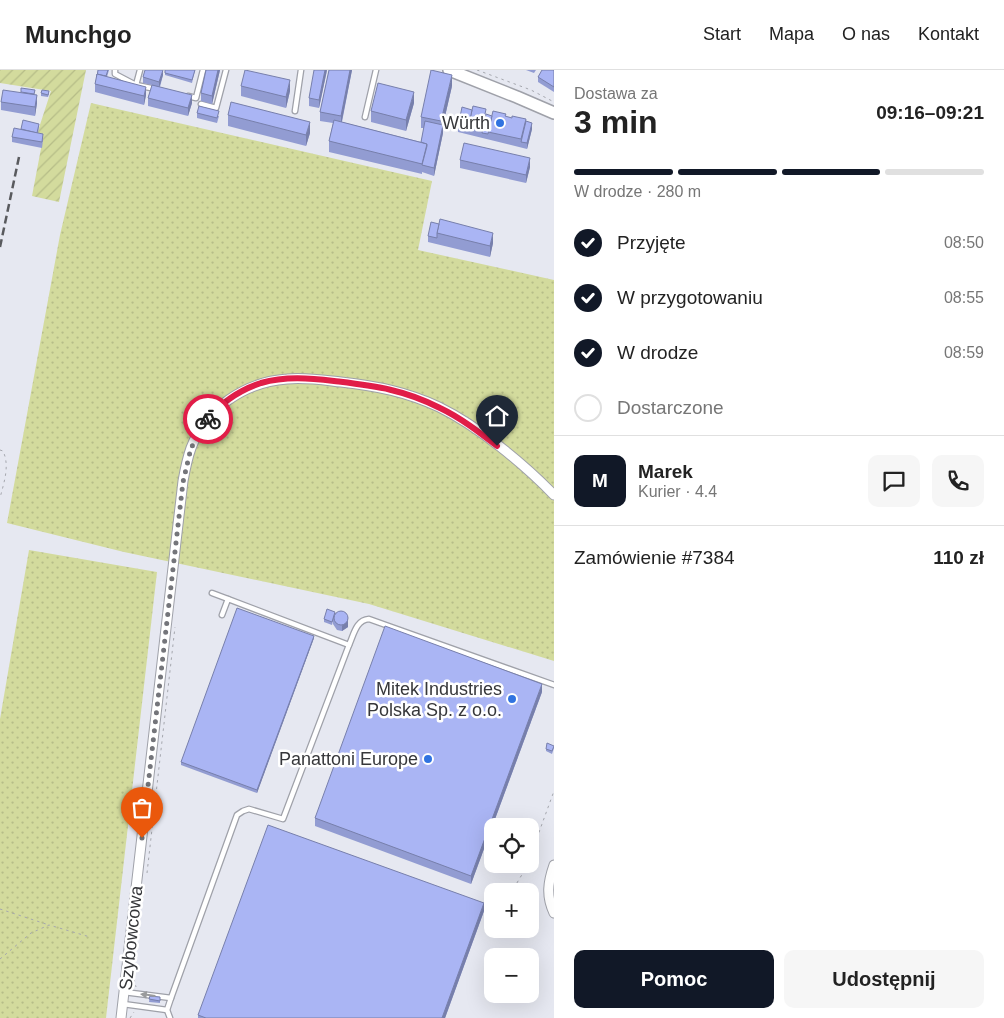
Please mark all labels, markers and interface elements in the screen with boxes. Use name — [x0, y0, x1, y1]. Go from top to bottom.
text: Munchgo — [25, 21, 132, 48]
text: Start — [703, 24, 741, 44]
text: Mapa — [769, 24, 814, 44]
text: O nas — [842, 24, 890, 44]
text: Kontakt — [918, 24, 979, 44]
text: Dostawa za — [574, 85, 658, 102]
text: 09:16–09:21 — [876, 102, 984, 123]
text: 3 min — [574, 104, 658, 140]
place label: Würth — [442, 113, 490, 133]
marker: Würth — [494, 117, 506, 129]
text: W drodze · 280 m — [574, 183, 701, 200]
icon: check — [574, 229, 602, 257]
text: Przyjęte — [617, 232, 686, 253]
text: 08:50 — [944, 234, 984, 251]
icon: check — [574, 284, 602, 312]
text: W przygotowaniu — [617, 287, 763, 308]
text: 08:55 — [944, 289, 984, 306]
icon: check — [574, 339, 602, 367]
text: W drodze — [617, 342, 698, 363]
text: 08:59 — [944, 344, 984, 361]
courier — [183, 394, 233, 444]
pin — [476, 395, 518, 446]
text: Dostarczone — [617, 397, 724, 418]
icon: home — [483, 402, 511, 430]
icon: bike — [194, 405, 222, 433]
button: chat — [868, 455, 920, 507]
button: phone — [932, 455, 984, 507]
text: Marek — [638, 461, 693, 482]
text: M — [592, 470, 608, 491]
text: Kurier · 4.4 — [638, 483, 717, 500]
text: Zamówienie #7384 — [574, 547, 735, 568]
text: 110 zł — [933, 547, 984, 568]
place label: Mitek Industries Polska Sp. z o.o. — [367, 679, 502, 720]
marker: Mitek Industries Polska Sp. z o.o. — [506, 693, 518, 705]
place label: Panattoni Europe — [279, 749, 418, 769]
marker: Panattoni Europe — [422, 753, 434, 765]
pin — [121, 787, 163, 838]
icon: bag — [128, 794, 156, 822]
map controls — [484, 818, 539, 1003]
button: locate — [484, 818, 539, 873]
button: + — [484, 883, 539, 938]
street label: Szybowcowa — [116, 884, 147, 991]
button: − — [484, 948, 539, 1003]
button: Pomoc — [574, 950, 774, 1008]
button: Udostępnij — [784, 950, 984, 1008]
one-way arrow — [139, 991, 155, 999]

